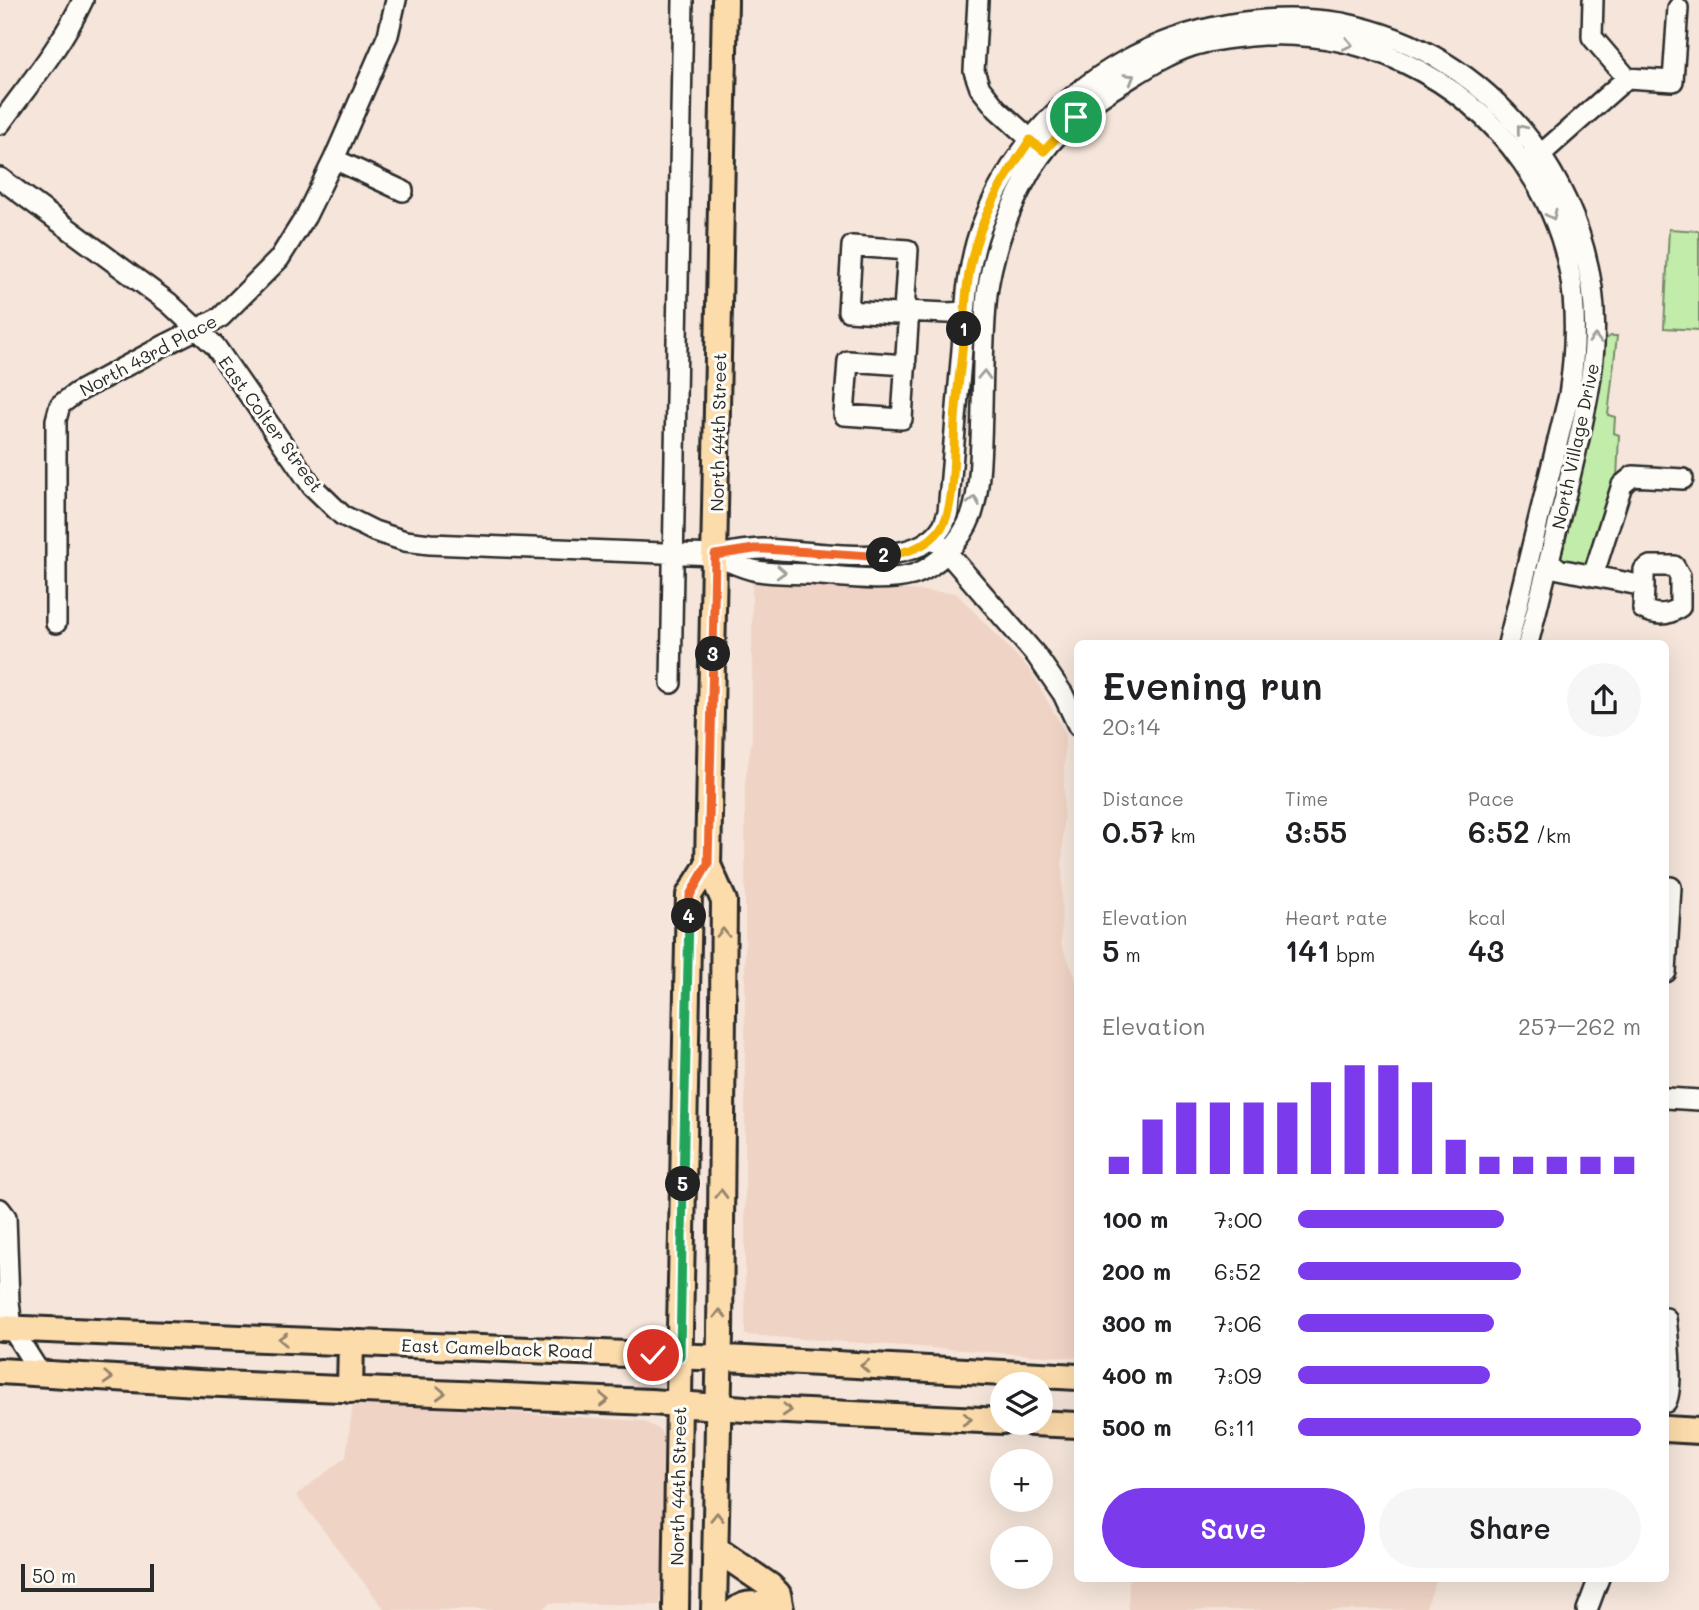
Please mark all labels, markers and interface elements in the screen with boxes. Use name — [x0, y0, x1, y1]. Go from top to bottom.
one-way arrow — [1342, 35, 1354, 50]
one-way arrow — [1123, 73, 1136, 86]
pin — [1046, 87, 1106, 147]
icon: arrive — [1057, 98, 1095, 136]
one-way arrow — [1517, 124, 1529, 137]
one-way arrow — [1544, 208, 1558, 220]
street label: North 43rd Place — [75, 309, 221, 401]
pin: 1 — [946, 312, 982, 346]
text: 1 — [959, 316, 968, 341]
one-way arrow — [1587, 333, 1603, 343]
street label: East Colter Street — [213, 351, 329, 497]
street label: North 44th Street — [705, 352, 731, 512]
street label: North Village Drive — [1546, 361, 1604, 531]
one-way arrow — [976, 369, 991, 380]
one-way arrow — [966, 495, 981, 507]
pin: 2 — [866, 538, 902, 572]
text: 2 — [878, 542, 889, 567]
one-way arrow — [775, 565, 786, 580]
pin: 3 — [696, 636, 730, 672]
text: 3 — [707, 641, 718, 666]
text: Evening run — [1102, 660, 1323, 710]
button: share — [1567, 663, 1641, 737]
text: 20:14 — [1102, 711, 1160, 741]
text: Distance — [1102, 786, 1184, 811]
text: Time — [1285, 786, 1328, 811]
text: Pace — [1468, 786, 1514, 811]
text: 0.57 — [1102, 811, 1164, 851]
text: 3:55 — [1285, 811, 1347, 851]
text: 6:52 — [1468, 811, 1530, 851]
text: km — [1164, 823, 1196, 848]
text: /km — [1530, 823, 1571, 848]
pin: 4 — [672, 898, 706, 934]
text: 4 — [682, 903, 695, 928]
text: Elevation — [1102, 905, 1187, 930]
text: Heart rate — [1285, 905, 1388, 930]
text: kcal — [1468, 905, 1506, 930]
one-way arrow — [715, 927, 731, 938]
text: 5 — [1102, 930, 1120, 970]
text: 141 — [1285, 930, 1330, 970]
text: 43 — [1468, 930, 1504, 970]
text: m — [1120, 942, 1141, 967]
text: bpm — [1330, 942, 1375, 967]
text: Elevation — [1102, 1011, 1205, 1041]
text: 257–262 m — [1518, 1011, 1641, 1041]
pin: 5 — [666, 1166, 700, 1202]
text: 5 — [677, 1171, 688, 1196]
one-way arrow — [713, 1188, 729, 1199]
text: 100 m — [1102, 1204, 1168, 1234]
text: 7:00 — [1214, 1204, 1262, 1234]
text: 200 m — [1102, 1256, 1171, 1286]
text: 6:52 — [1214, 1256, 1261, 1286]
one-way arrow — [712, 1308, 728, 1318]
text: 300 m — [1102, 1308, 1172, 1338]
text: 7:06 — [1214, 1308, 1262, 1338]
pin — [623, 1325, 683, 1385]
one-way arrow — [277, 1332, 288, 1347]
street label: East Camelback Road — [401, 1333, 593, 1363]
icon: check — [634, 1336, 672, 1374]
one-way arrow — [860, 1359, 871, 1374]
text: 400 m — [1102, 1360, 1173, 1390]
text: 7:09 — [1214, 1360, 1262, 1390]
one-way arrow — [103, 1370, 114, 1385]
map controls — [990, 1372, 1053, 1589]
button: layers — [990, 1372, 1053, 1435]
one-way arrow — [436, 1386, 447, 1401]
one-way arrow — [599, 1393, 610, 1408]
one-way arrow — [781, 1403, 792, 1418]
street label: North 44th Street — [665, 1406, 691, 1566]
one-way arrow — [962, 1411, 973, 1426]
text: 500 m — [1102, 1412, 1172, 1442]
text: 6:11 — [1214, 1412, 1256, 1442]
button: + — [990, 1449, 1053, 1512]
button: Save — [1102, 1488, 1365, 1568]
button: Share — [1379, 1488, 1641, 1568]
one-way arrow — [709, 1512, 724, 1523]
button: − — [990, 1526, 1053, 1589]
scale bar — [21, 1561, 154, 1593]
text: 50 m — [32, 1563, 76, 1588]

